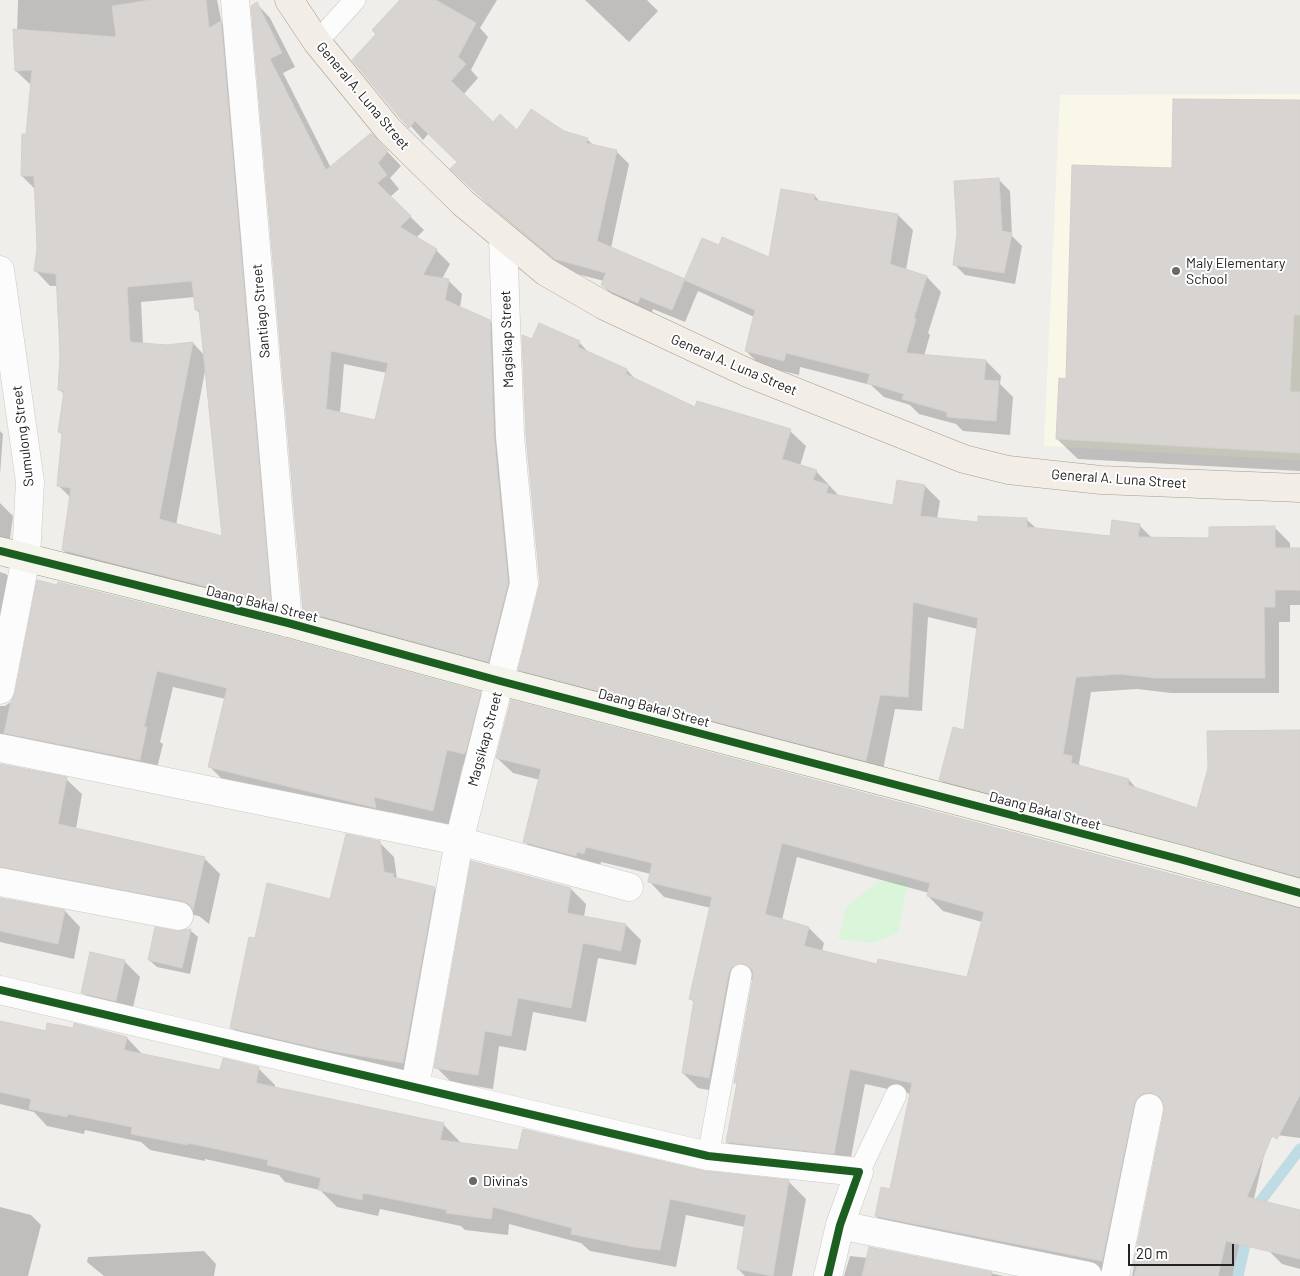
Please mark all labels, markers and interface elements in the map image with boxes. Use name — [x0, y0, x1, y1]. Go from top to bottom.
street label: General A. Luna Street — [313, 39, 413, 153]
place label: Maly Elementary School — [1186, 255, 1285, 288]
street label: Santiago Street — [249, 263, 273, 359]
marker: Maly Elementary School — [1170, 265, 1182, 277]
street label: Magsikap Street — [497, 290, 517, 388]
street label: General A. Luna Street — [668, 331, 800, 399]
street label: Sumulong Street — [8, 385, 38, 487]
street label: General A. Luna Street — [1051, 466, 1187, 492]
street label: Daang Bakal Street — [204, 582, 320, 626]
street label: Daang Bakal Street — [596, 685, 712, 731]
street label: Magsikap Street — [464, 690, 506, 788]
street label: Daang Bakal Street — [987, 788, 1103, 834]
place label: Divina's — [483, 1173, 528, 1189]
marker: Divina's — [467, 1175, 479, 1187]
scale bar — [1130, 1234, 1236, 1266]
text: 20 m — [1136, 1244, 1168, 1262]

